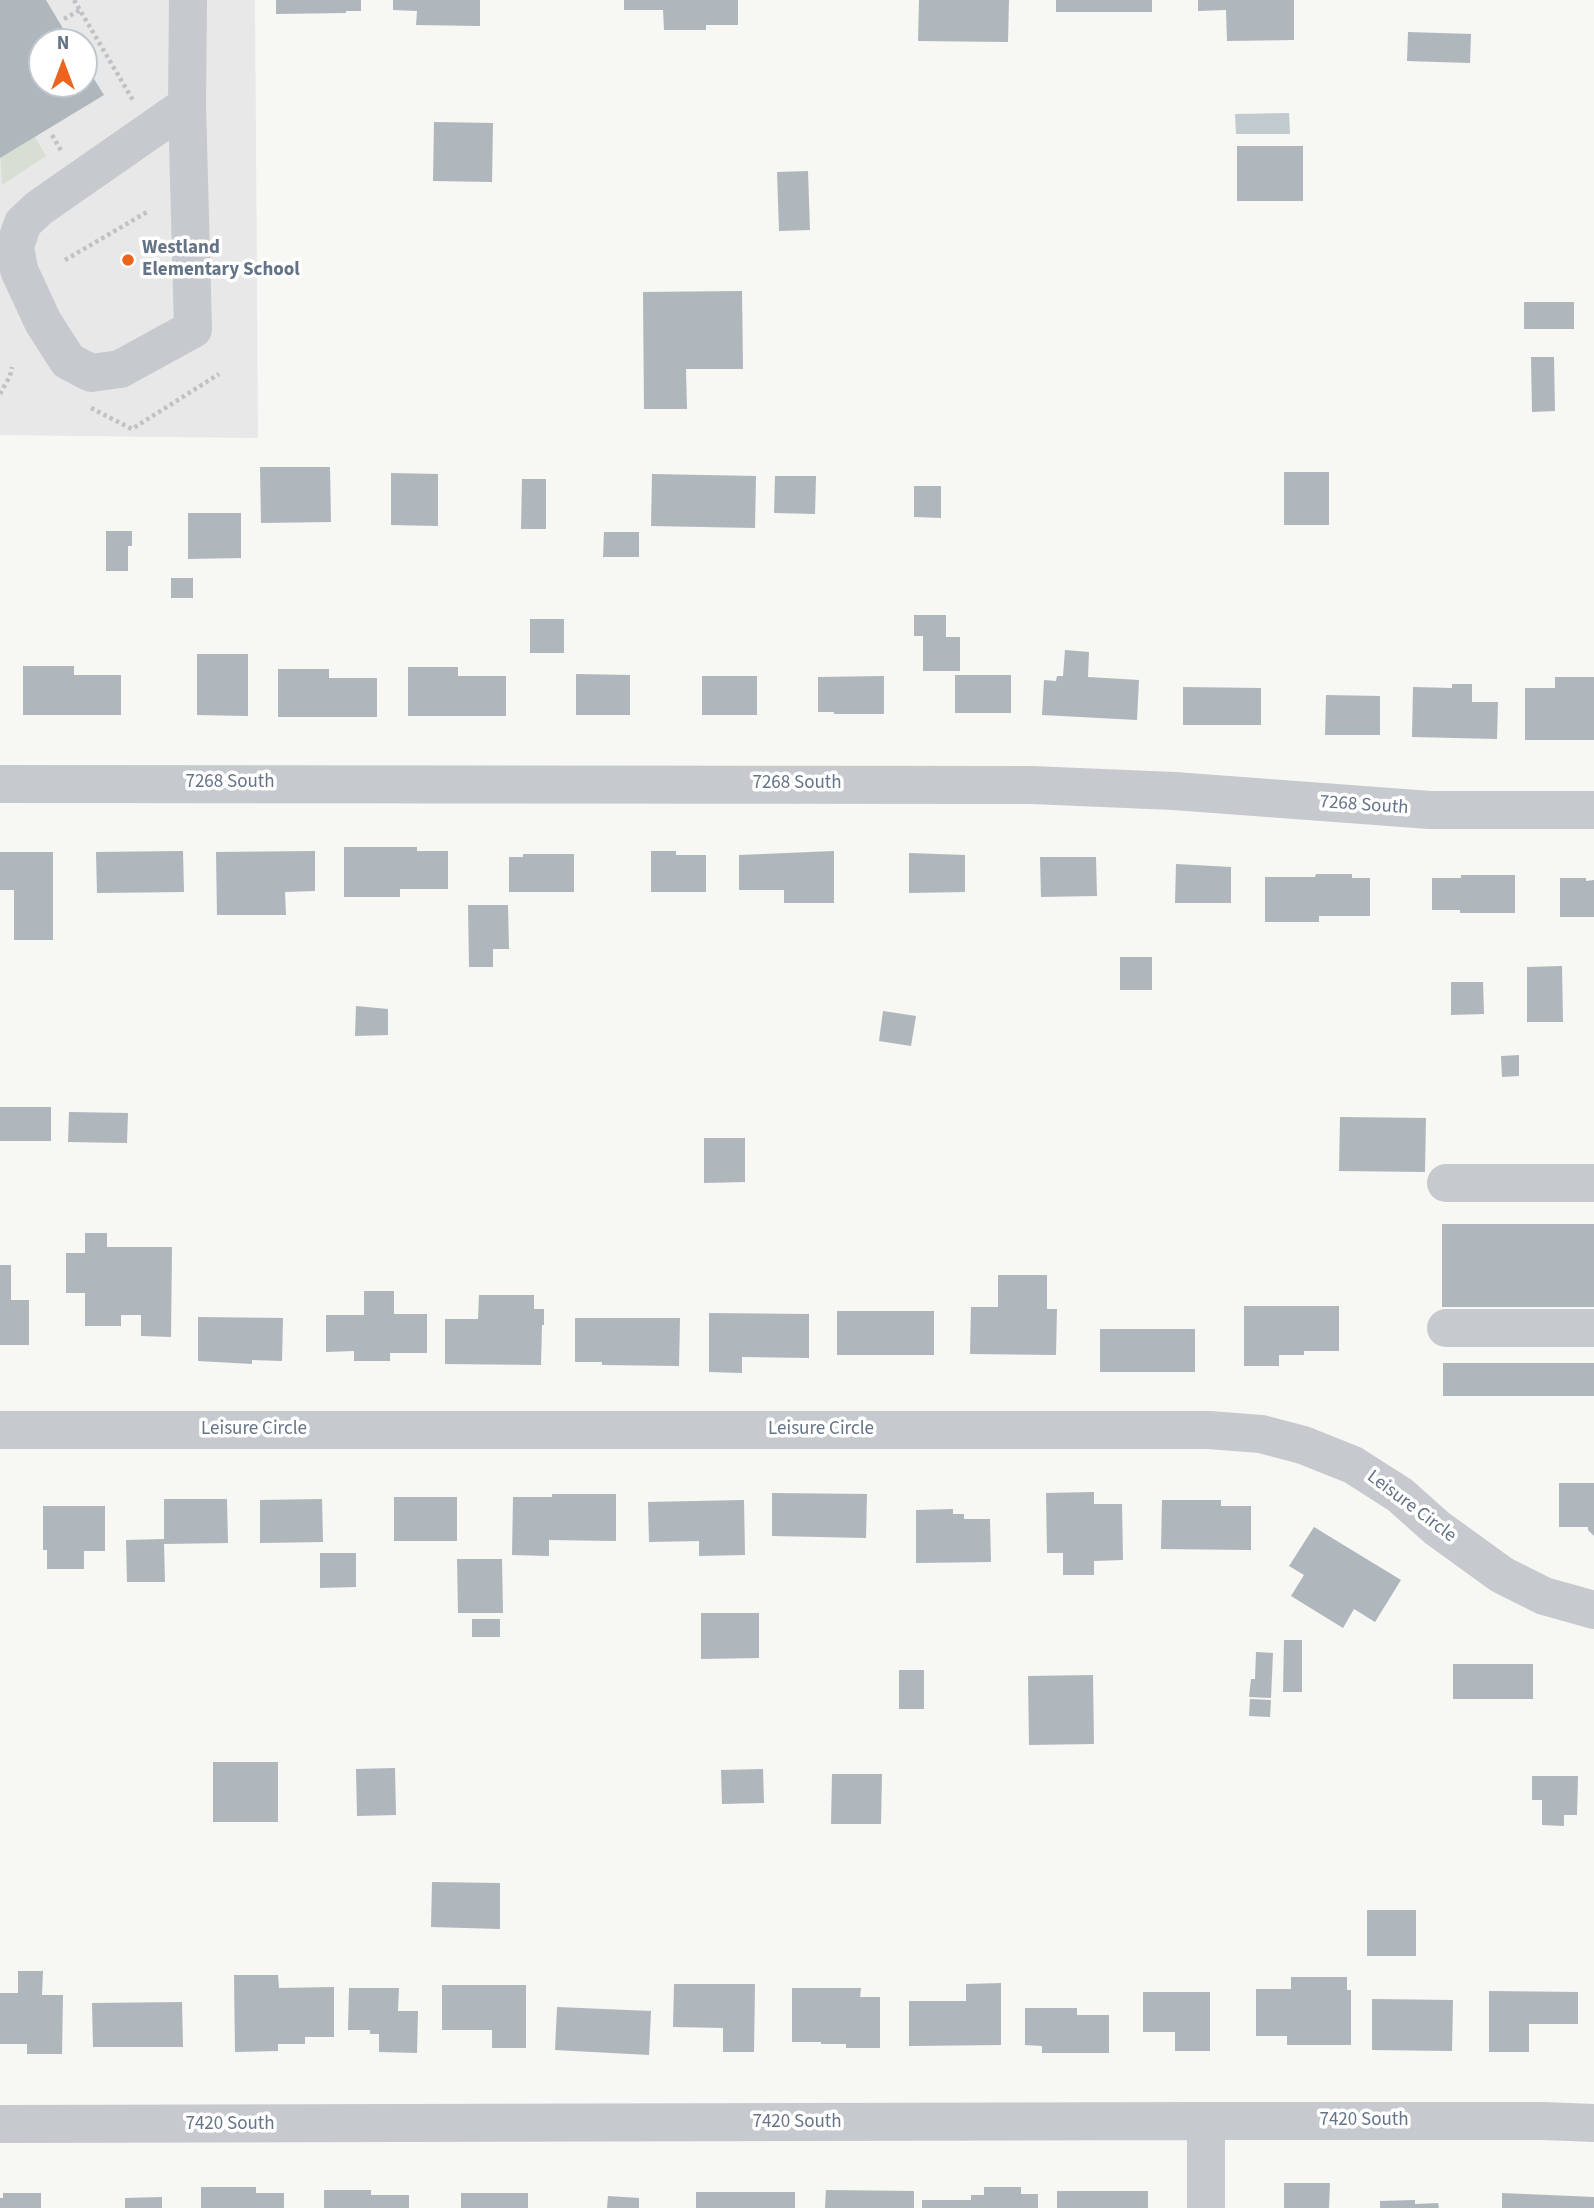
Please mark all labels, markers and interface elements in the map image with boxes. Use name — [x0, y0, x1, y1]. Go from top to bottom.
north arrow — [28, 28, 98, 98]
text: N — [57, 30, 69, 57]
place label: Westland Elementary School — [142, 238, 300, 282]
marker: Westland Elementary School — [120, 252, 136, 268]
street label: 7268 South — [185, 772, 275, 794]
street label: 7268 South — [752, 773, 842, 795]
street label: 7268 South — [1319, 792, 1409, 820]
street label: Leisure Circle — [201, 1419, 307, 1441]
street label: Leisure Circle — [768, 1419, 874, 1441]
street label: Leisure Circle — [1362, 1466, 1460, 1548]
street label: 7420 South — [1319, 2110, 1409, 2132]
street label: 7420 South — [752, 2112, 842, 2134]
street label: 7420 South — [185, 2114, 275, 2136]

